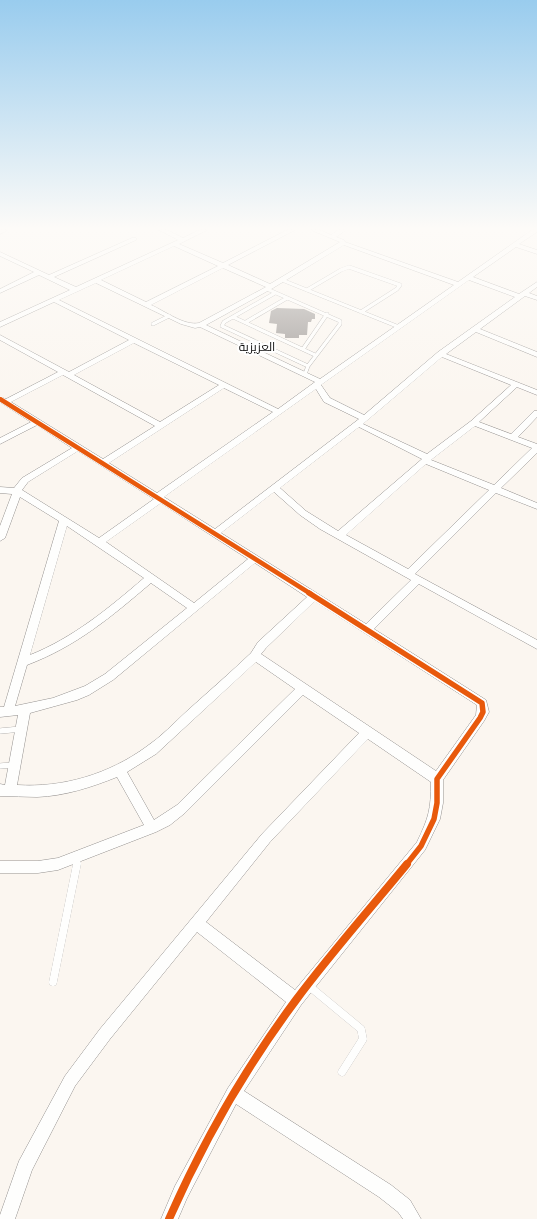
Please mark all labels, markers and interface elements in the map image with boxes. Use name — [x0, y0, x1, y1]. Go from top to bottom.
district label: العزيزية — [239, 340, 275, 354]

